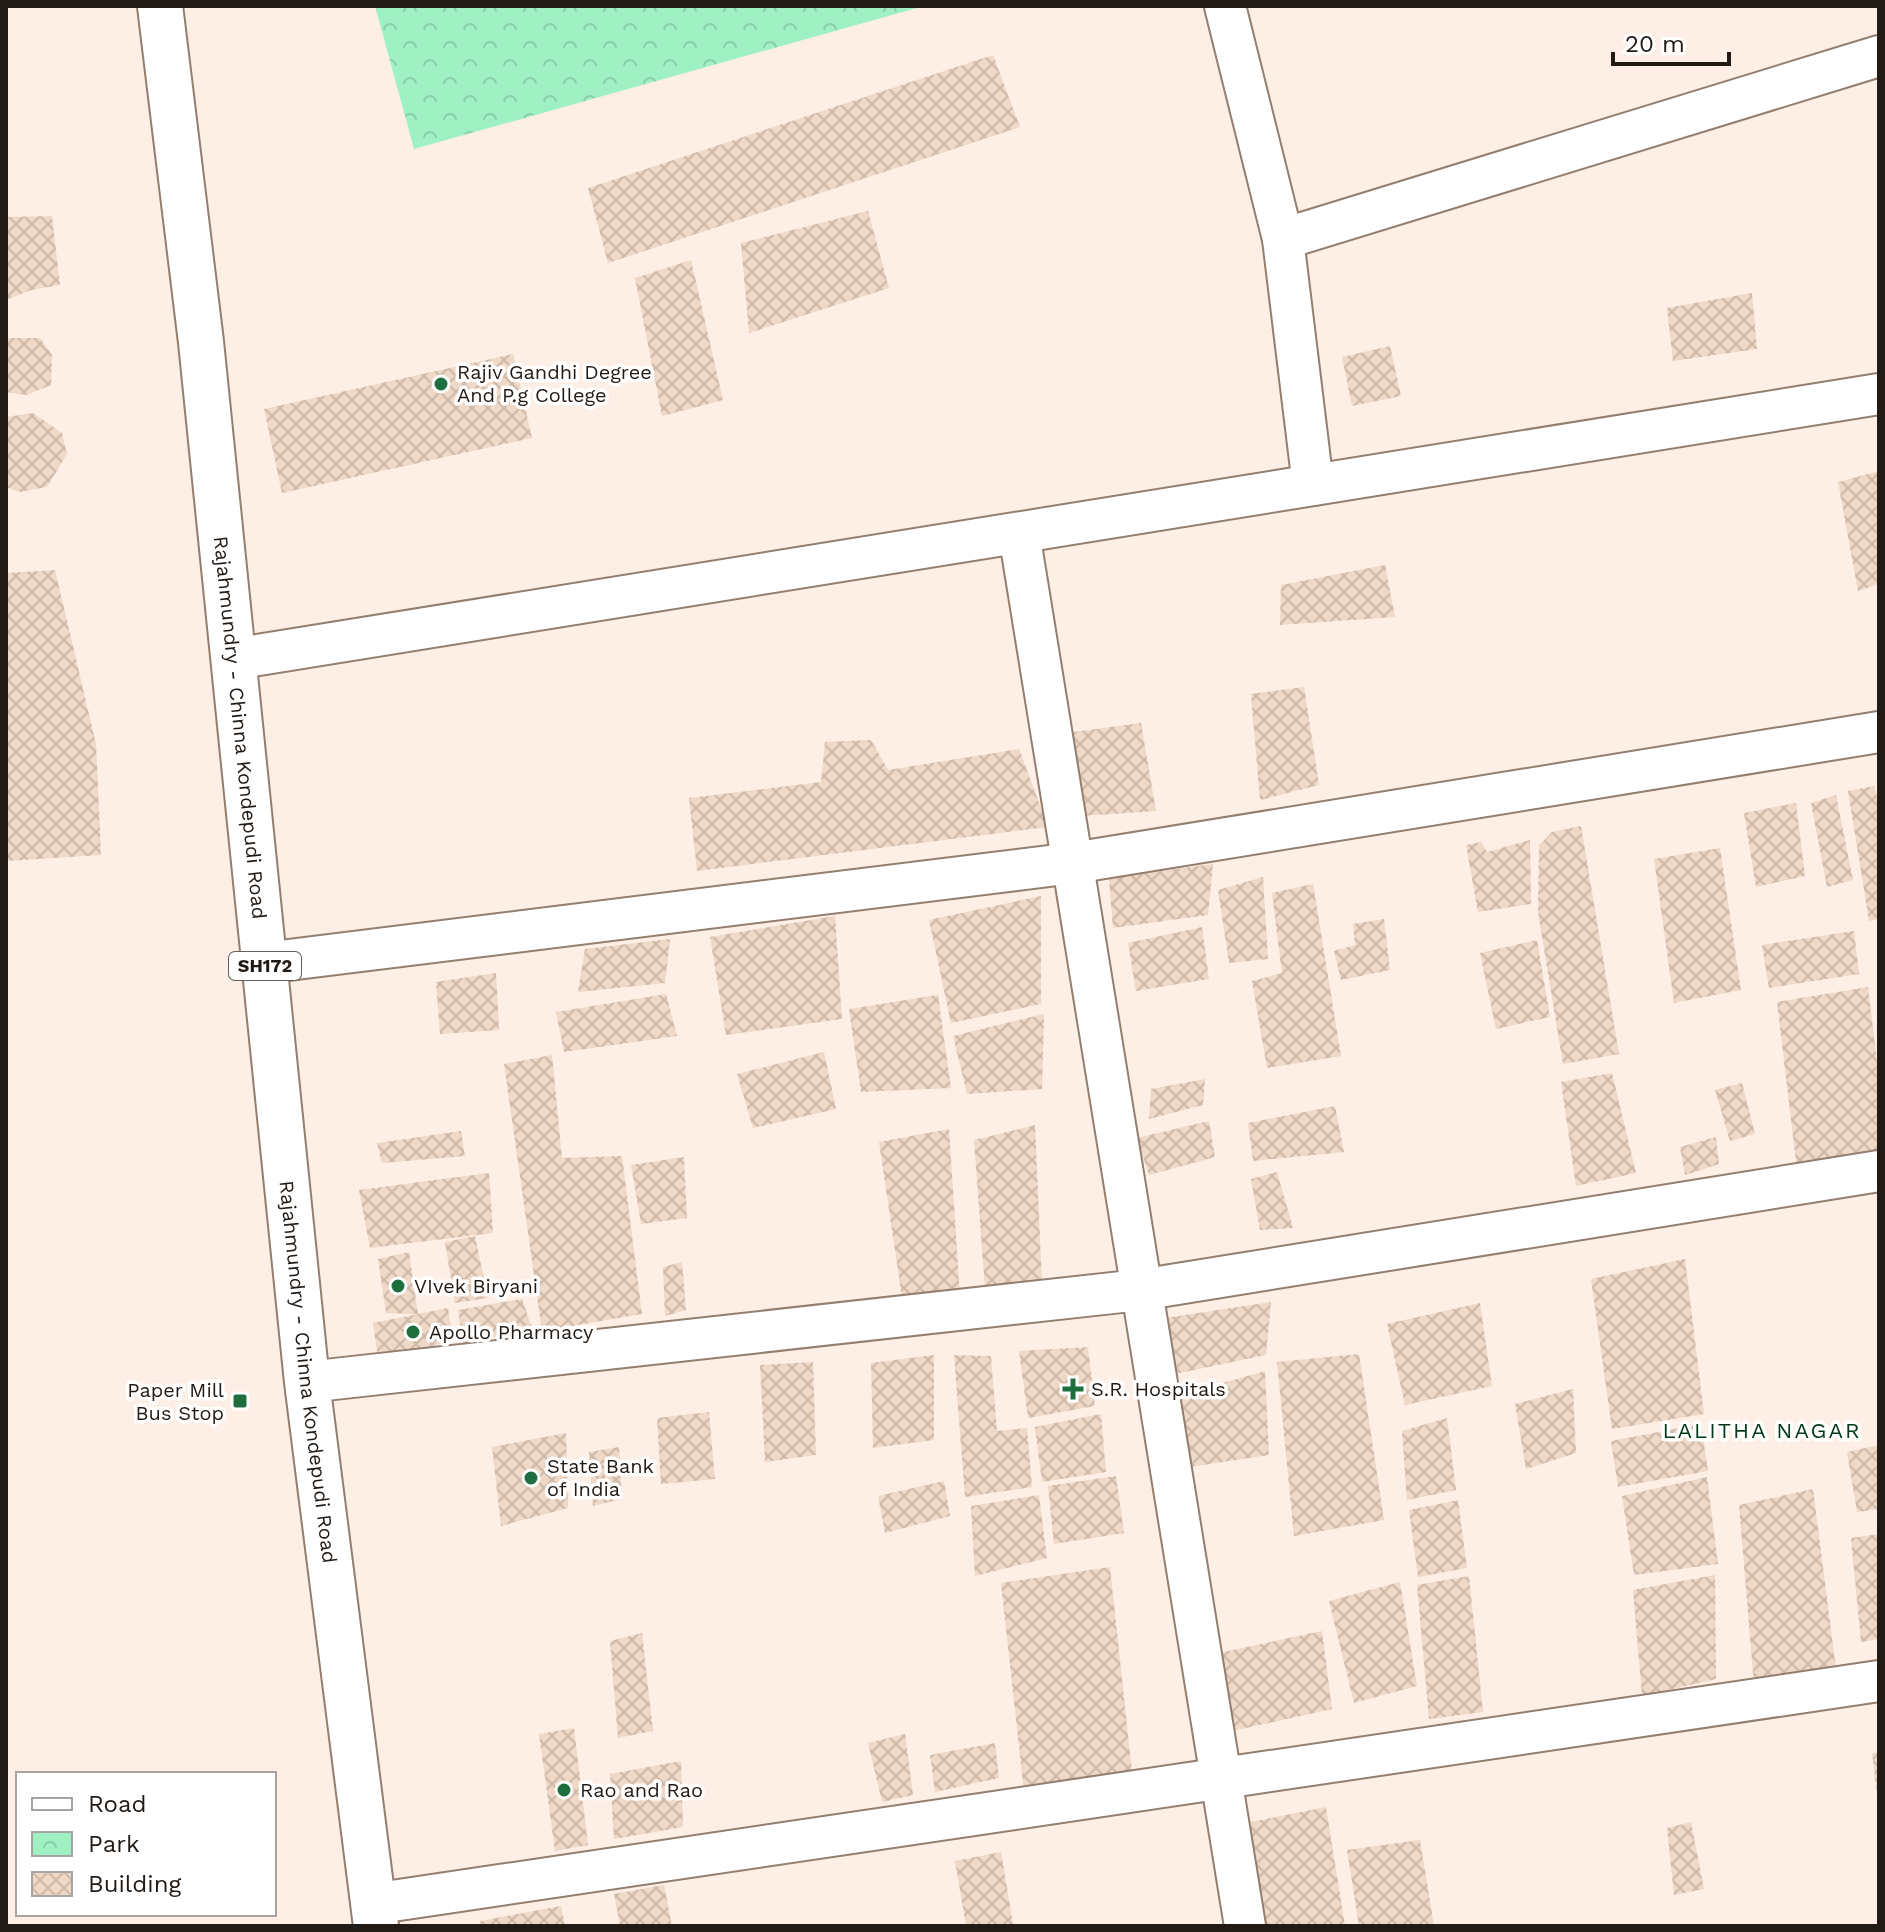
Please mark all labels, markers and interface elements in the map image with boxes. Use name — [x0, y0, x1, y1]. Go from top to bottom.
scale bar — [1613, 16, 1729, 66]
text: 20 m — [1625, 30, 1685, 58]
place label: Rajiv Gandhi Degree And P.g College — [457, 360, 652, 407]
marker: Rajiv Gandhi Degree And P.g College — [432, 375, 450, 393]
street label: Rajahmundry - Chinna Kondepudi Road — [209, 535, 272, 920]
road number: SH172 — [229, 952, 301, 980]
street label: Rajahmundry - Chinna Kondepudi Road — [275, 1179, 342, 1565]
place label: VIvek Biryani — [414, 1274, 538, 1298]
marker: VIvek Biryani — [389, 1277, 407, 1295]
place label: Apollo Pharmacy — [429, 1320, 594, 1344]
marker: Apollo Pharmacy — [404, 1323, 422, 1341]
place label: S.R. Hospitals — [1091, 1377, 1226, 1401]
place label: Paper Mill Bus Stop — [127, 1378, 224, 1425]
marker: S.R. Hospitals — [1062, 1378, 1084, 1400]
marker: Paper Mill Bus Stop — [231, 1392, 249, 1410]
district label: LALITHA NAGAR — [1662, 1418, 1862, 1443]
place label: State Bank of India — [547, 1454, 654, 1501]
marker: State Bank of India — [522, 1469, 540, 1487]
legend — [16, 1772, 276, 1916]
place label: Rao and Rao — [580, 1778, 703, 1802]
marker: Rao and Rao — [555, 1781, 573, 1799]
text: Road — [88, 1790, 147, 1818]
text: Park — [88, 1830, 140, 1858]
text: Building — [88, 1870, 181, 1898]

